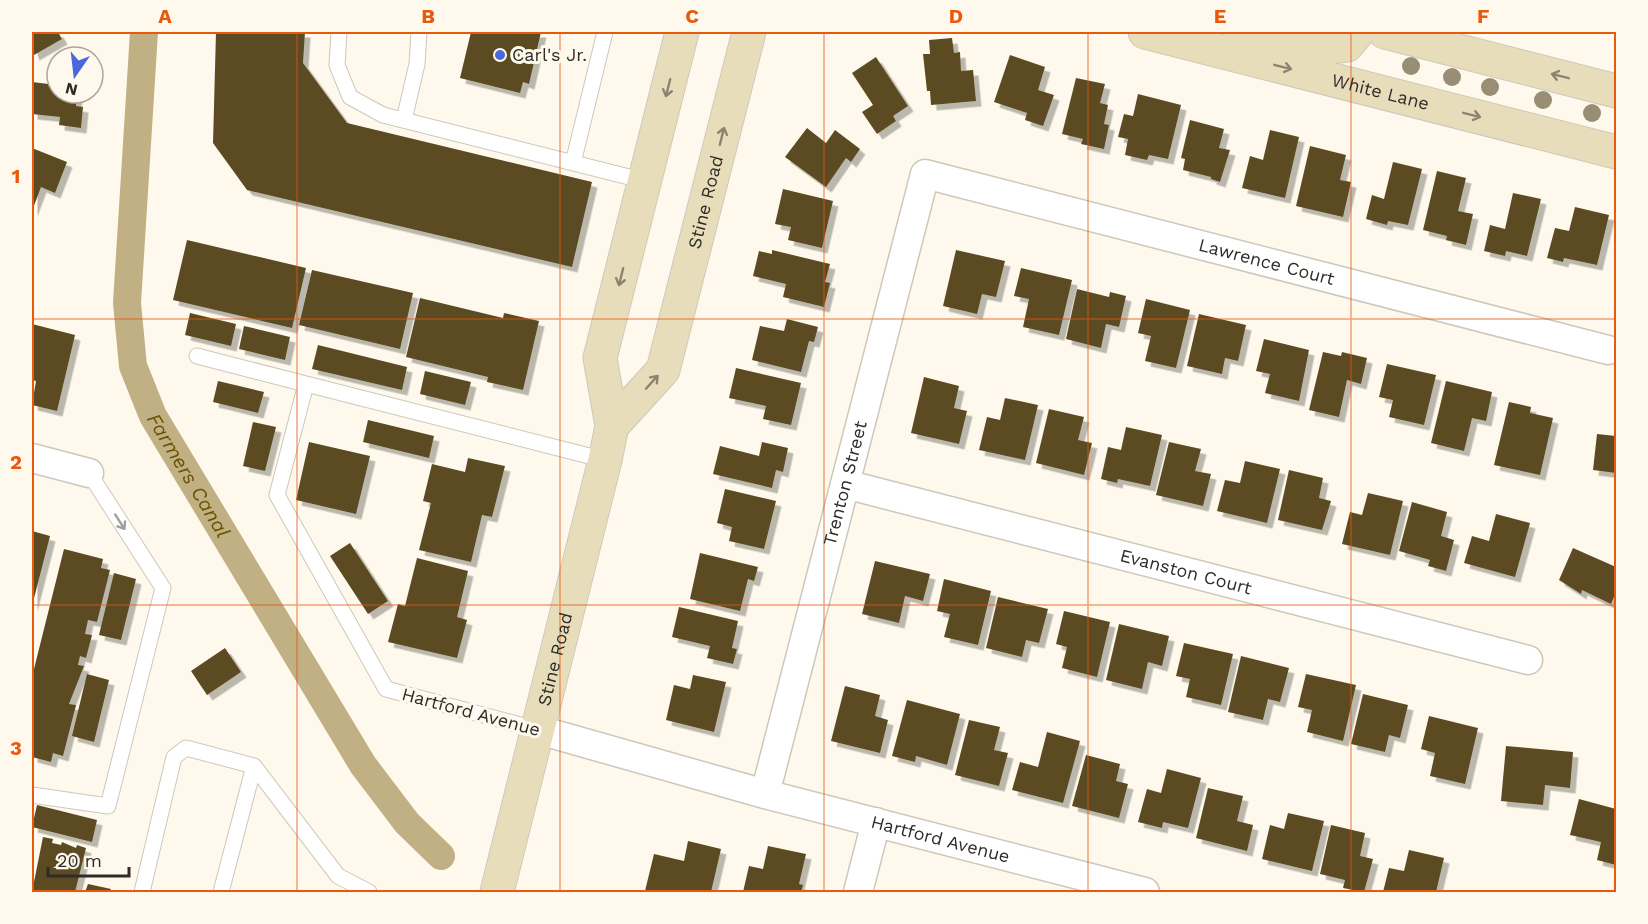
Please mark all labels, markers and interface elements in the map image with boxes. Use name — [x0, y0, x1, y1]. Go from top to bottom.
text: A — [158, 4, 172, 28]
text: B — [421, 4, 435, 28]
text: C — [685, 4, 699, 28]
text: D — [949, 4, 963, 28]
text: E — [1214, 4, 1226, 28]
text: F — [1477, 4, 1489, 28]
place label: Carl's Jr. — [512, 44, 587, 65]
north arrow — [45, 45, 105, 105]
marker: Carl's Jr. — [493, 48, 507, 62]
one-way arrow — [1274, 61, 1293, 73]
street label: White Lane — [1330, 69, 1432, 114]
one-way arrow — [1551, 70, 1570, 82]
text: N — [63, 78, 80, 100]
one-way arrow — [662, 78, 674, 97]
one-way arrow — [1462, 110, 1481, 122]
one-way arrow — [717, 127, 729, 146]
street label: Stine Road — [683, 153, 727, 251]
text: 1 — [12, 164, 20, 188]
street label: Lawrence Court — [1196, 234, 1337, 289]
one-way arrow — [614, 268, 626, 287]
one-way arrow — [645, 375, 659, 390]
water label: Farmers Canal — [142, 409, 235, 542]
street label: Trenton Street — [819, 418, 871, 548]
text: 2 — [10, 450, 22, 474]
one-way arrow — [115, 513, 127, 530]
street label: Evanston Court — [1118, 544, 1255, 599]
street label: Stine Road — [533, 610, 576, 708]
street label: Hartford Avenue — [400, 683, 543, 740]
text: 3 — [10, 736, 22, 760]
street label: Hartford Avenue — [869, 811, 1012, 867]
scale bar — [48, 840, 129, 878]
text: 20 m — [57, 850, 102, 871]

